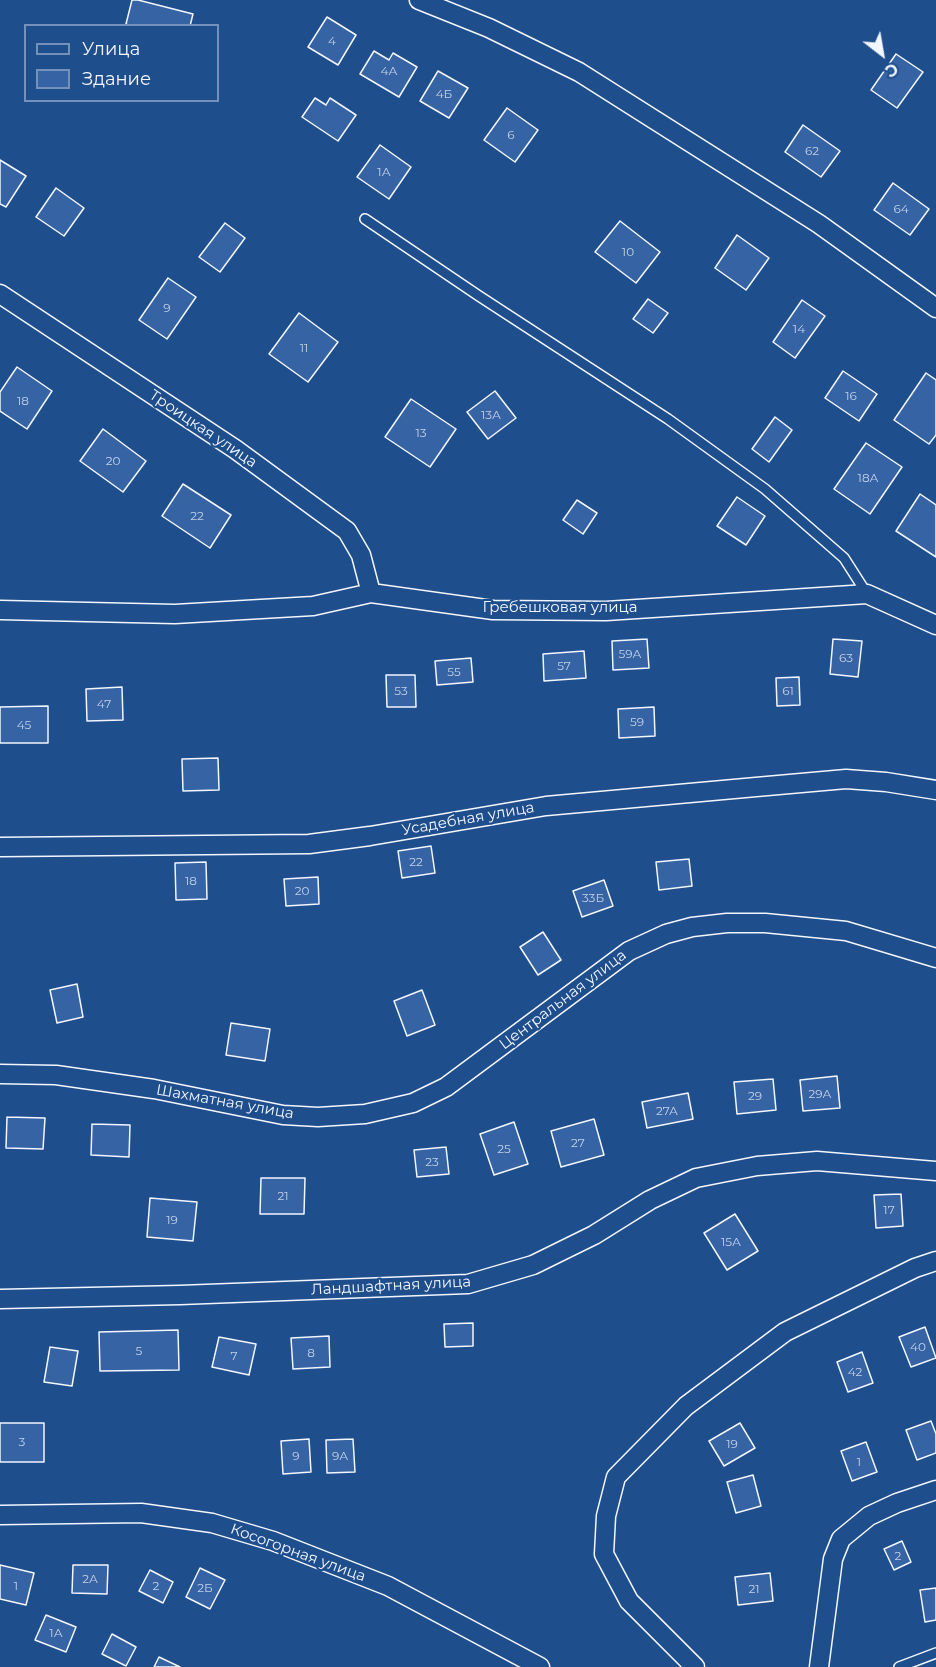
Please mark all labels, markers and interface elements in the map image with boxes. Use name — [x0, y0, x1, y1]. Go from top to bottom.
legend — [24, 24, 219, 102]
north arrow — [852, 24, 912, 84]
house number: 4 — [328, 34, 336, 48]
text: Улица — [82, 38, 140, 60]
text: С — [882, 59, 901, 81]
house number: 4А — [381, 64, 397, 78]
text: Здание — [82, 68, 151, 90]
house number: 4Б — [436, 87, 452, 101]
house number: 6 — [507, 128, 515, 142]
house number: 62 — [805, 144, 819, 158]
house number: 1А — [377, 165, 391, 179]
house number: 64 — [893, 202, 909, 216]
house number: 10 — [622, 245, 634, 259]
house number: 9 — [163, 301, 171, 315]
house number: 14 — [793, 322, 805, 336]
house number: 11 — [300, 341, 308, 355]
street label: Троицкая улица — [146, 386, 260, 472]
house number: 16 — [845, 389, 857, 403]
house number: 18 — [17, 394, 29, 408]
house number: 13А — [481, 408, 501, 422]
house number: 13 — [415, 426, 427, 440]
house number: 20 — [106, 454, 120, 468]
house number: 18А — [858, 471, 878, 485]
house number: 22 — [190, 509, 204, 523]
street label: Гребешковая улица — [482, 599, 638, 617]
house number: 59А — [619, 647, 641, 661]
house number: 63 — [839, 651, 853, 665]
house number: 57 — [557, 659, 571, 673]
house number: 55 — [447, 665, 461, 679]
house number: 53 — [394, 684, 408, 698]
house number: 61 — [782, 684, 794, 698]
house number: 47 — [97, 697, 111, 711]
house number: 59 — [630, 715, 644, 729]
house number: 45 — [17, 718, 31, 732]
street label: Усадебная улица — [400, 798, 536, 840]
house number: 22 — [409, 855, 423, 869]
house number: 18 — [185, 874, 197, 888]
house number: 20 — [295, 884, 309, 898]
house number: 33Б — [582, 891, 604, 905]
street label: Центральная улица — [496, 946, 630, 1054]
street label: Шахматная улица — [155, 1081, 295, 1123]
house number: 29А — [809, 1087, 831, 1101]
house number: 29 — [748, 1089, 762, 1103]
house number: 27А — [656, 1104, 678, 1118]
house number: 27 — [571, 1136, 585, 1150]
house number: 25 — [497, 1142, 511, 1156]
house number: 23 — [425, 1155, 439, 1169]
house number: 21 — [277, 1189, 289, 1203]
house number: 17 — [883, 1203, 895, 1217]
house number: 19 — [166, 1213, 178, 1227]
house number: 15А — [721, 1235, 741, 1249]
street label: Ландшафтная улица — [310, 1273, 472, 1299]
house number: 40 — [910, 1340, 926, 1354]
house number: 5 — [136, 1344, 142, 1358]
house number: 8 — [307, 1346, 315, 1360]
house number: 7 — [230, 1349, 238, 1363]
house number: 42 — [848, 1365, 862, 1379]
house number: 3 — [19, 1435, 25, 1449]
house number: 19 — [726, 1437, 738, 1451]
house number: 9 — [292, 1449, 300, 1463]
house number: 9А — [332, 1449, 348, 1463]
house number: 1 — [857, 1455, 861, 1469]
street label: Косогорная улица — [228, 1520, 368, 1586]
house number: 2 — [895, 1549, 901, 1563]
house number: 2А — [82, 1572, 98, 1586]
house number: 1 — [14, 1579, 18, 1593]
house number: 2 — [153, 1579, 159, 1593]
house number: 2Б — [197, 1581, 213, 1595]
house number: 21 — [748, 1582, 760, 1596]
house number: 1А — [49, 1626, 63, 1640]

